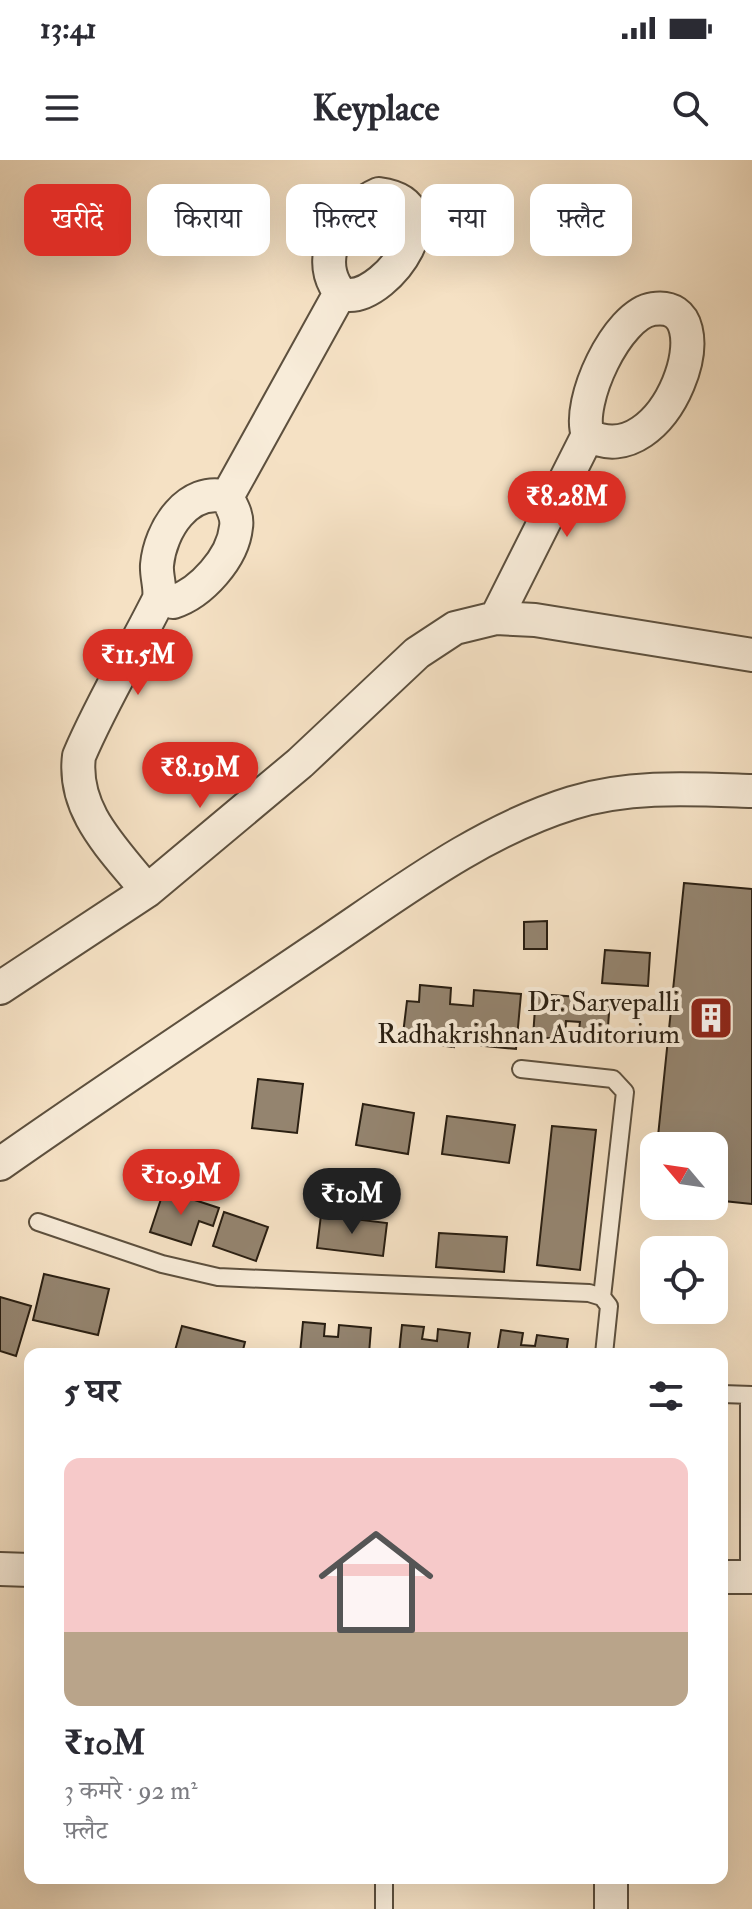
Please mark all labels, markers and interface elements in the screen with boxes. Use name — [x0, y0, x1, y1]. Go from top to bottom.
text: 13:41 — [40, 10, 97, 47]
icon: menu — [40, 86, 84, 130]
text: Keyplace — [312, 86, 440, 131]
icon: search — [668, 86, 712, 130]
chip: खरीदें — [24, 184, 131, 256]
chip: किराया — [147, 184, 270, 256]
chip: फ़िल्टर — [286, 184, 405, 256]
chip: नया — [421, 184, 514, 256]
chip: फ़्लैट — [530, 184, 632, 256]
pin: ₹8.28M — [502, 471, 632, 539]
text: ₹8.28M — [526, 481, 608, 513]
pin: ₹11.5M — [73, 629, 203, 697]
text: ₹11.5M — [101, 639, 175, 671]
pin: ₹8.19M — [135, 742, 265, 810]
text: ₹8.19M — [160, 752, 240, 784]
place label: Dr. Sarvepalli Radhakrishnan Auditorium — [377, 985, 680, 1052]
building icon: Dr. Sarvepalli Radhakrishnan Auditorium — [687, 994, 735, 1042]
north arrow — [640, 1132, 728, 1220]
map controls — [640, 1132, 728, 1324]
pin: ₹10.9M — [116, 1149, 246, 1217]
text: ₹10.9M — [141, 1159, 221, 1191]
pin: ₹10M — [305, 1168, 399, 1236]
text: ₹10M — [321, 1178, 383, 1210]
button: locate — [640, 1236, 728, 1324]
text: 5 घर — [64, 1370, 120, 1413]
icon: filters — [644, 1374, 688, 1418]
icon: home — [304, 1510, 448, 1654]
text: ₹10M — [64, 1722, 145, 1765]
text: 3 कमरे · 92 m² — [64, 1775, 198, 1807]
text: फ़्लैट — [64, 1815, 107, 1847]

